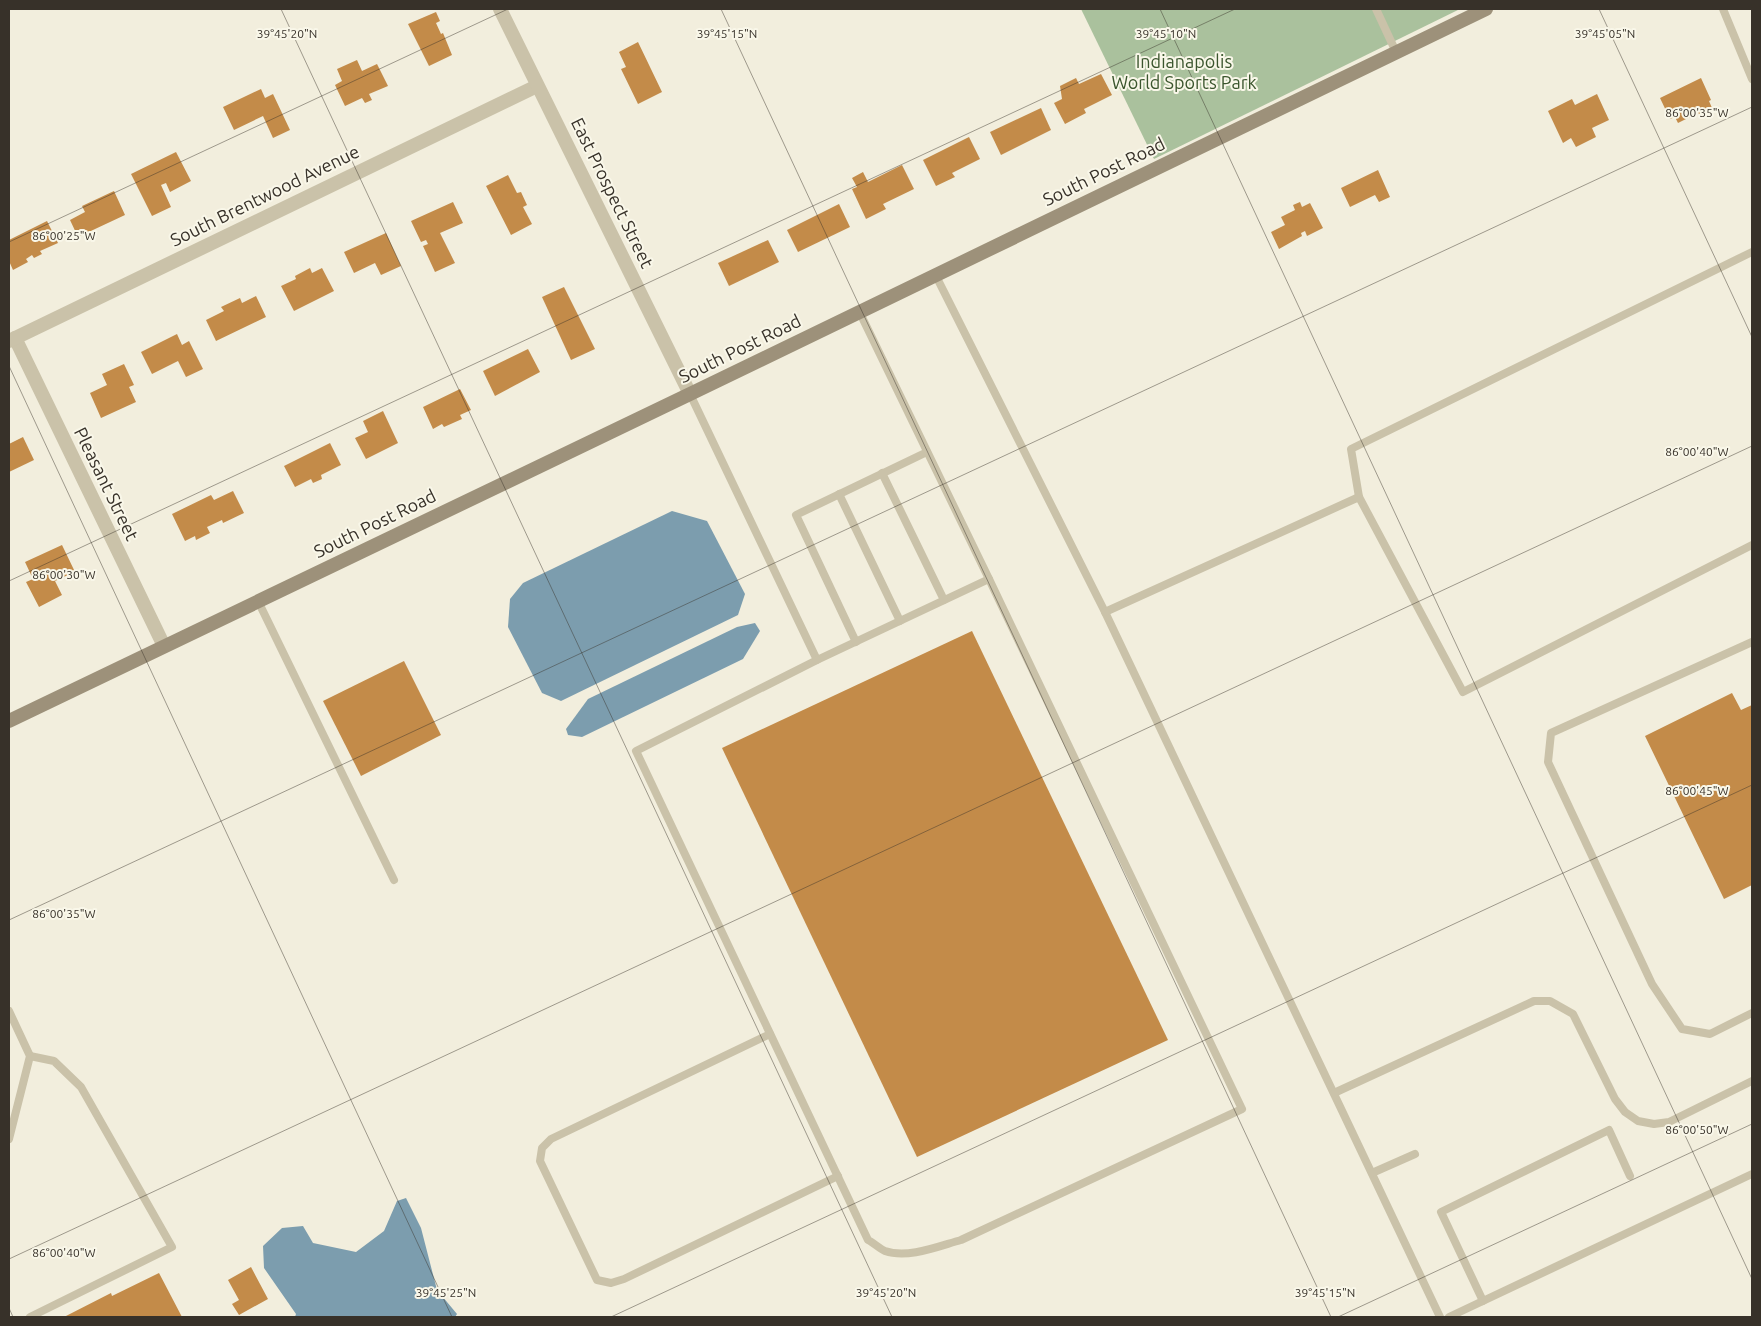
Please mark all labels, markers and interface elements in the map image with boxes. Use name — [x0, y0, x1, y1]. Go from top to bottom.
text: 39°45'20"N — [257, 27, 317, 40]
text: 39°45'15"N — [697, 27, 757, 40]
text: 39°45'10"N — [1136, 27, 1196, 40]
text: 39°45'05"N — [1575, 27, 1635, 40]
park label: Indianapolis World Sports Park — [1111, 51, 1257, 92]
text: 86°00'35"W — [1665, 106, 1729, 119]
street label: East Prospect Street — [568, 114, 658, 271]
street label: South Post Road — [1039, 133, 1168, 209]
street label: South Brentwood Avenue — [167, 141, 362, 250]
text: 86°00'25"W — [32, 229, 96, 242]
street label: South Post Road — [675, 310, 804, 386]
street label: Pleasant Street — [71, 424, 143, 543]
text: 86°00'40"W — [1665, 445, 1729, 458]
street label: South Post Road — [310, 485, 439, 561]
text: 86°00'30"W — [32, 568, 96, 581]
text: 86°00'45"W — [1665, 784, 1729, 797]
text: 86°00'35"W — [32, 907, 96, 920]
text: 86°00'50"W — [1665, 1123, 1729, 1136]
text: 86°00'40"W — [32, 1246, 96, 1259]
text: 39°45'25"N — [416, 1286, 476, 1299]
text: 39°45'20"N — [856, 1286, 916, 1299]
text: 39°45'15"N — [1295, 1286, 1355, 1299]

